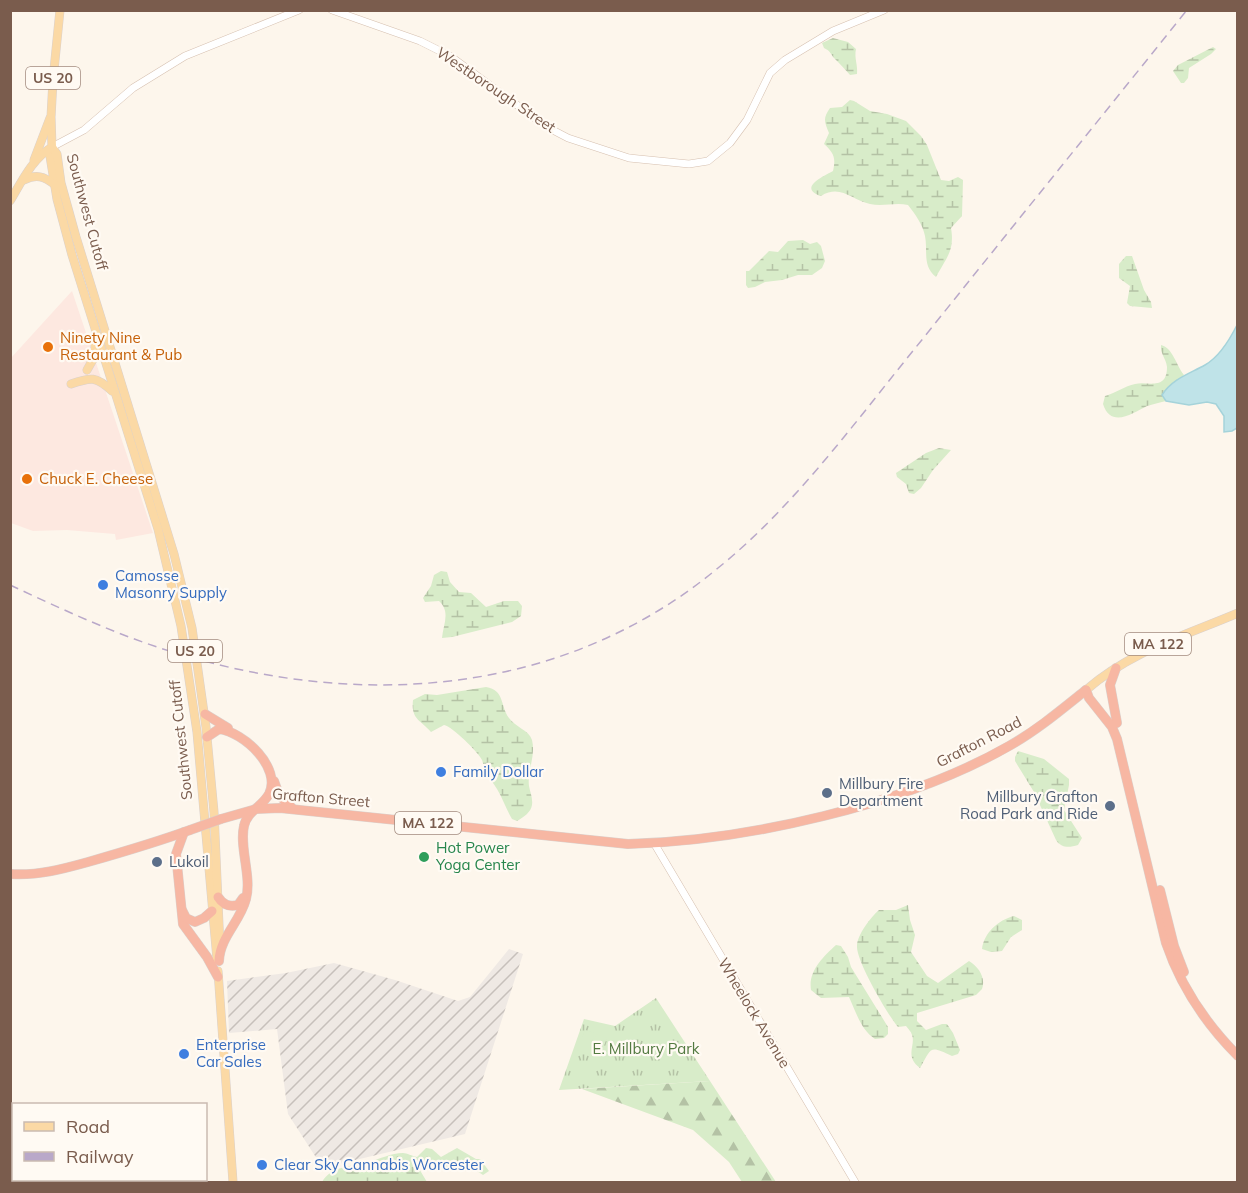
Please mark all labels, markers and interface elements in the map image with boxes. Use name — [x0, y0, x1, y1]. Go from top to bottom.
street label: Westborough Street — [433, 43, 560, 137]
road number: US 20 — [26, 67, 80, 89]
street label: Southwest Cutoff — [63, 151, 112, 273]
place label: Ninety Nine Restaurant & Pub — [60, 328, 182, 364]
marker: Ninety Nine Restaurant & Pub — [41, 340, 55, 354]
place label: Chuck E. Cheese — [39, 469, 153, 488]
marker: Chuck E. Cheese — [20, 472, 34, 486]
place label: Camosse Masonry Supply — [115, 566, 227, 602]
marker: Camosse Masonry Supply — [96, 578, 110, 592]
road number: MA 122 — [1125, 633, 1191, 655]
road number: US 20 — [168, 640, 222, 662]
street label: Southwest Cutoff — [165, 678, 196, 801]
street label: Grafton Road — [933, 712, 1025, 771]
place label: Family Dollar — [453, 762, 544, 781]
marker: Family Dollar — [434, 765, 448, 779]
place label: Millbury Fire Department — [839, 774, 924, 810]
street label: Grafton Street — [271, 784, 371, 811]
marker: Millbury Fire Department — [820, 786, 834, 800]
place label: Millbury Grafton Road Park and Ride — [960, 787, 1098, 823]
marker: Millbury Grafton Road Park and Ride — [1103, 799, 1117, 813]
road number: MA 122 — [395, 812, 461, 834]
place label: Hot Power Yoga Center — [435, 838, 520, 874]
marker: Hot Power Yoga Center — [417, 850, 431, 864]
place label: Lukoil — [169, 852, 209, 871]
marker: Lukoil — [150, 855, 164, 869]
street label: Wheelock Avenue — [714, 954, 795, 1071]
place label: Enterprise Car Sales — [196, 1035, 266, 1071]
park label: E. Millbury Park — [593, 1039, 700, 1058]
marker: Enterprise Car Sales — [177, 1047, 191, 1061]
legend — [12, 1103, 207, 1181]
text: Road — [66, 1115, 110, 1138]
text: Railway — [66, 1145, 134, 1168]
place label: Clear Sky Cannabis Worcester — [274, 1155, 484, 1174]
marker: Clear Sky Cannabis Worcester — [255, 1158, 269, 1172]

